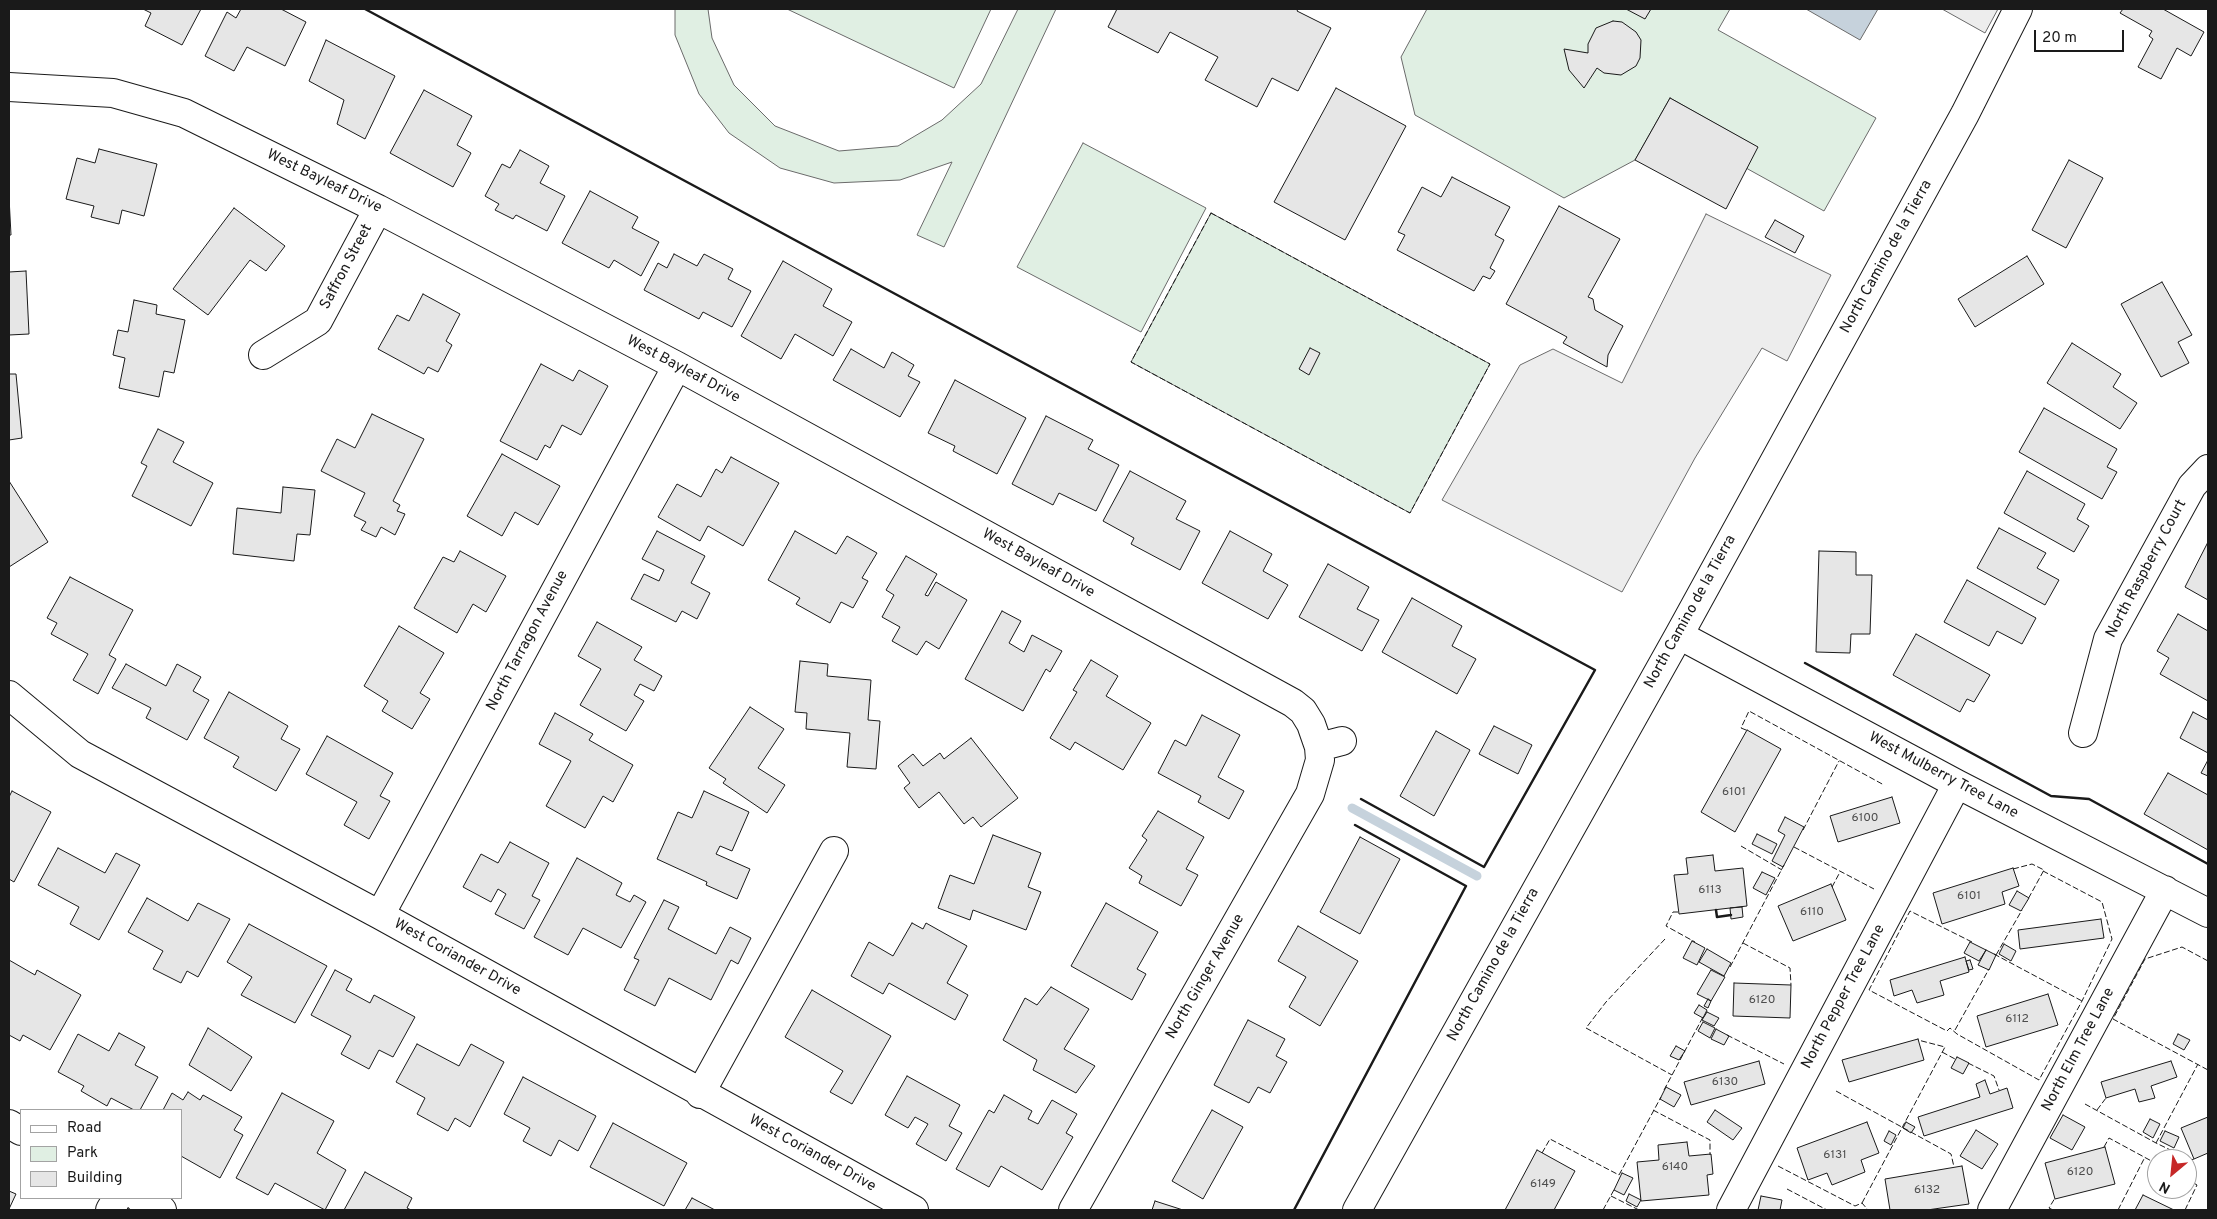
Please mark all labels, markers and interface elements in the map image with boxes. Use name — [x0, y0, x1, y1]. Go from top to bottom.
scale bar — [2037, 20, 2127, 52]
text: 20 m — [2042, 29, 2077, 48]
street label: West Bayleaf Drive — [263, 146, 385, 218]
street label: North Camino de la Tierra — [1837, 177, 1937, 337]
street label: Saffron Street — [317, 221, 377, 313]
street label: West Bayleaf Drive — [623, 332, 743, 408]
street label: North Raspberry Court — [2103, 497, 2191, 641]
street label: West Bayleaf Drive — [979, 526, 1097, 602]
street label: North Camino de la Tierra — [1641, 532, 1741, 692]
street label: North Tarragon Avenue — [483, 568, 573, 714]
street label: West Mulberry Tree Lane — [1865, 729, 2021, 823]
house number: 6101 — [1722, 786, 1746, 800]
house number: 6100 — [1852, 812, 1878, 826]
house number: 6113 — [1698, 884, 1722, 898]
street label: North Camino de la Tierra — [1444, 885, 1544, 1045]
house number: 6101 — [1957, 890, 1981, 904]
house number: 6110 — [1800, 906, 1824, 920]
street label: North Ginger Avenue — [1163, 911, 1249, 1043]
street label: West Coriander Drive — [390, 916, 524, 1000]
street label: North Pepper Tree Lane — [1798, 922, 1890, 1072]
street label: North Elm Tree Lane — [2039, 985, 2119, 1115]
house number: 6120 — [1749, 994, 1775, 1008]
house number: 6112 — [2005, 1013, 2029, 1027]
house number: 6130 — [1712, 1076, 1738, 1090]
legend — [20, 1109, 182, 1199]
street label: West Coriander Drive — [745, 1112, 879, 1196]
text: Road — [67, 1119, 102, 1138]
text: Park — [67, 1144, 98, 1163]
house number: 6131 — [1823, 1149, 1847, 1163]
north arrow — [2147, 1149, 2197, 1199]
house number: 6140 — [1662, 1161, 1688, 1175]
house number: 6120 — [2067, 1166, 2093, 1180]
text: Building — [67, 1169, 122, 1188]
text: N — [2157, 1177, 2174, 1197]
house number: 6149 — [1530, 1178, 1556, 1192]
house number: 6132 — [1914, 1184, 1940, 1198]

